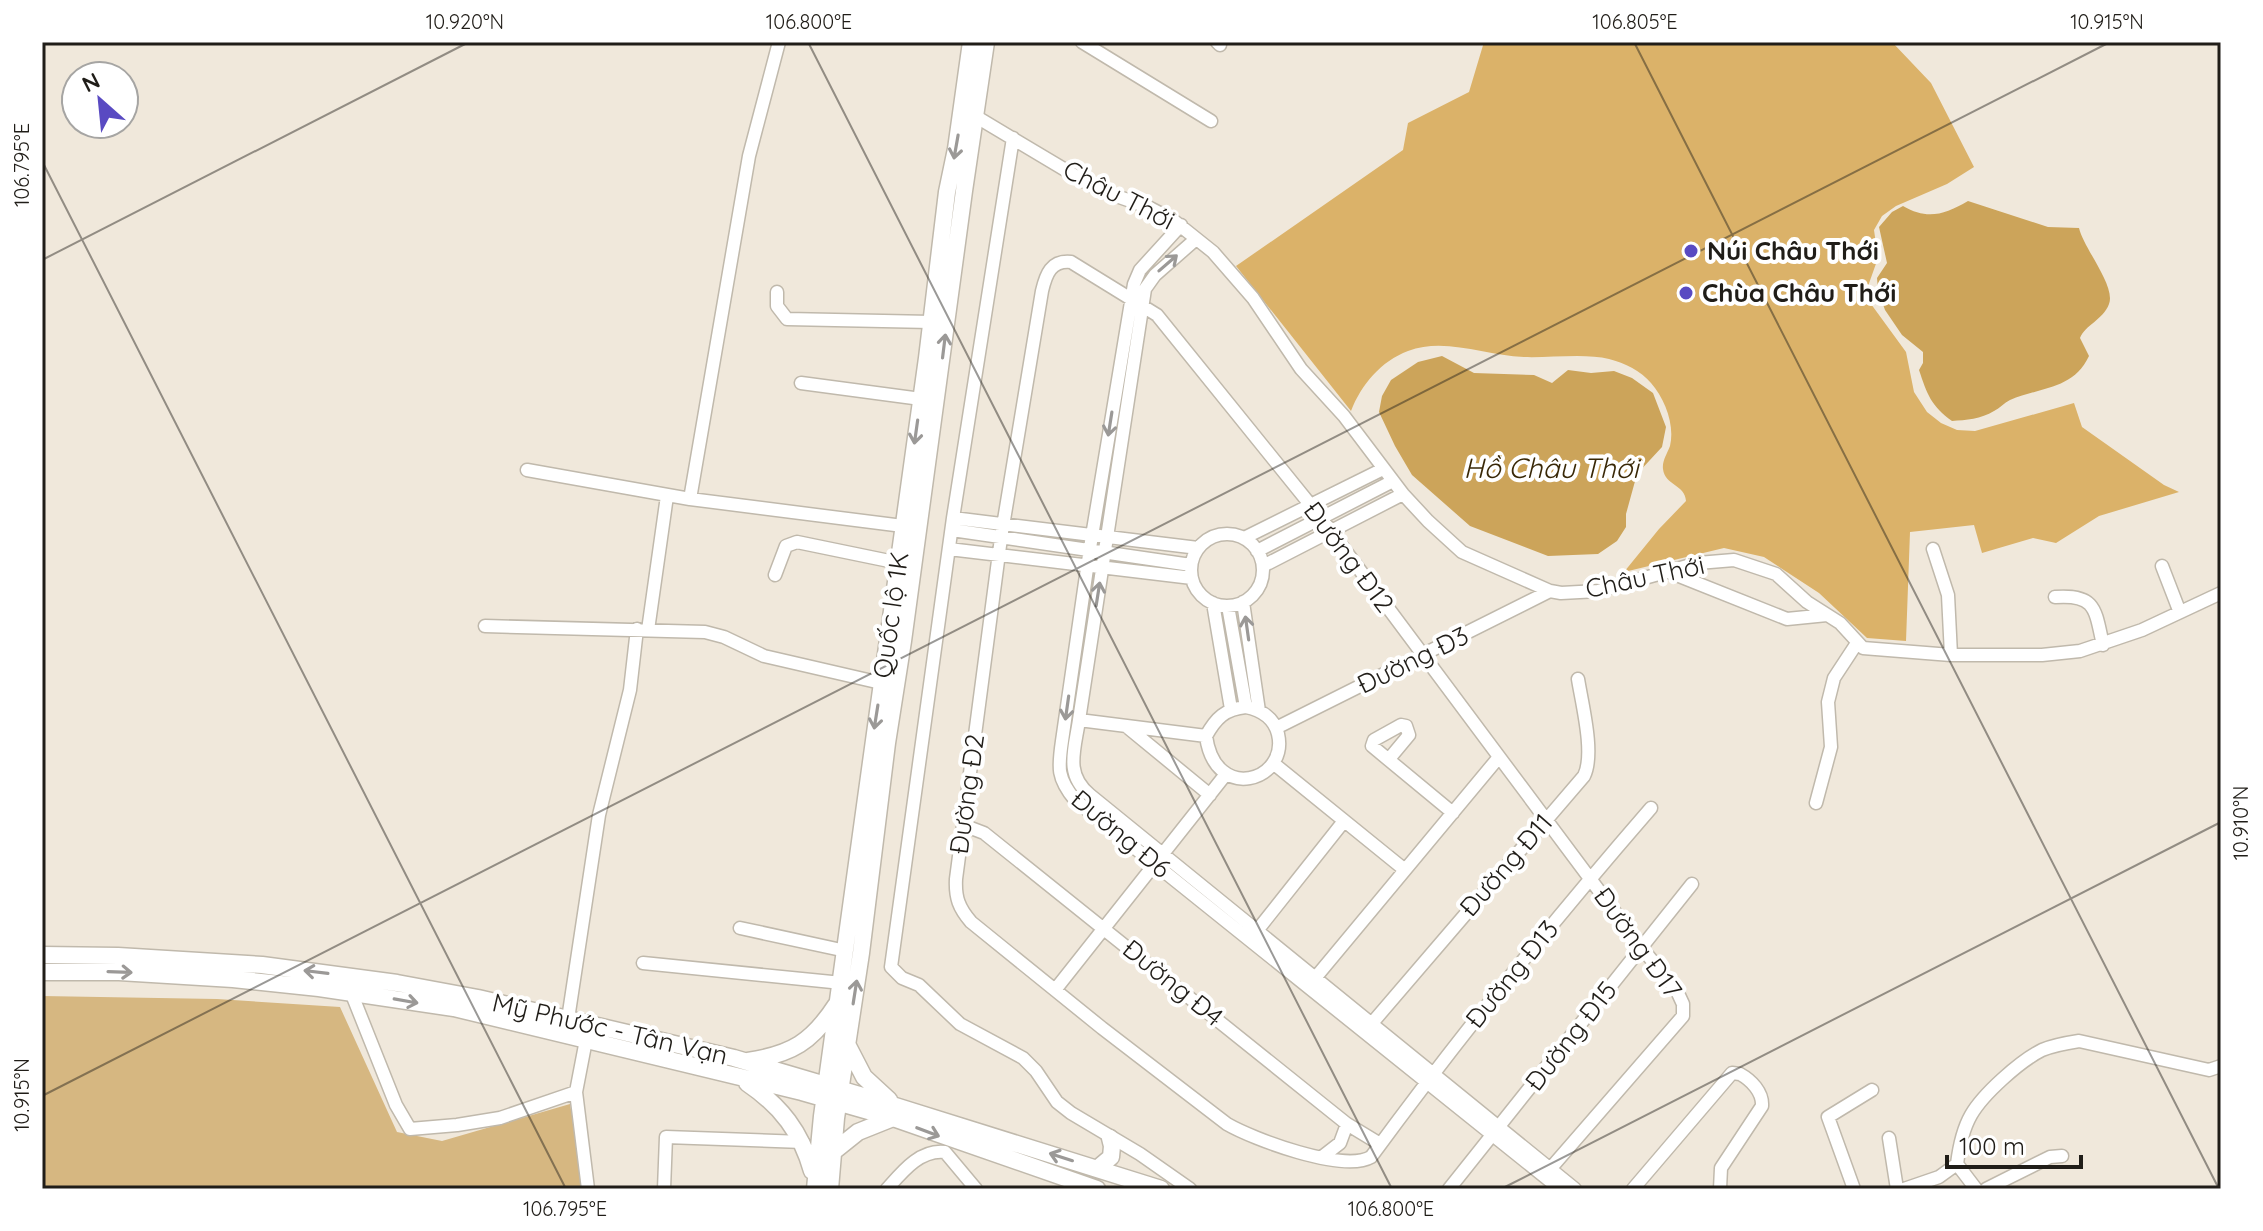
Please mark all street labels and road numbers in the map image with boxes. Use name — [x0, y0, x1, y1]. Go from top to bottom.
street label: Châu Thới — [1058, 152, 1181, 237]
street label: Đường Đ12 — [1297, 495, 1402, 619]
street label: Châu Thới — [1582, 548, 1707, 605]
street label: Quốc lộ 1K — [865, 550, 916, 680]
street label: Đường Đ3 — [1352, 618, 1474, 701]
street label: Đường Đ2 — [942, 732, 991, 856]
street label: Đường Đ6 — [1065, 782, 1178, 885]
street label: Đường Đ11 — [1452, 806, 1559, 923]
street label: Đường Đ17 — [1587, 881, 1690, 1005]
street label: Đường Đ13 — [1458, 913, 1565, 1034]
street label: Đường Đ4 — [1116, 932, 1230, 1033]
street label: Đường Đ15 — [1518, 974, 1624, 1097]
street label: Mỹ Phước - Tân Vạn — [489, 985, 731, 1072]

